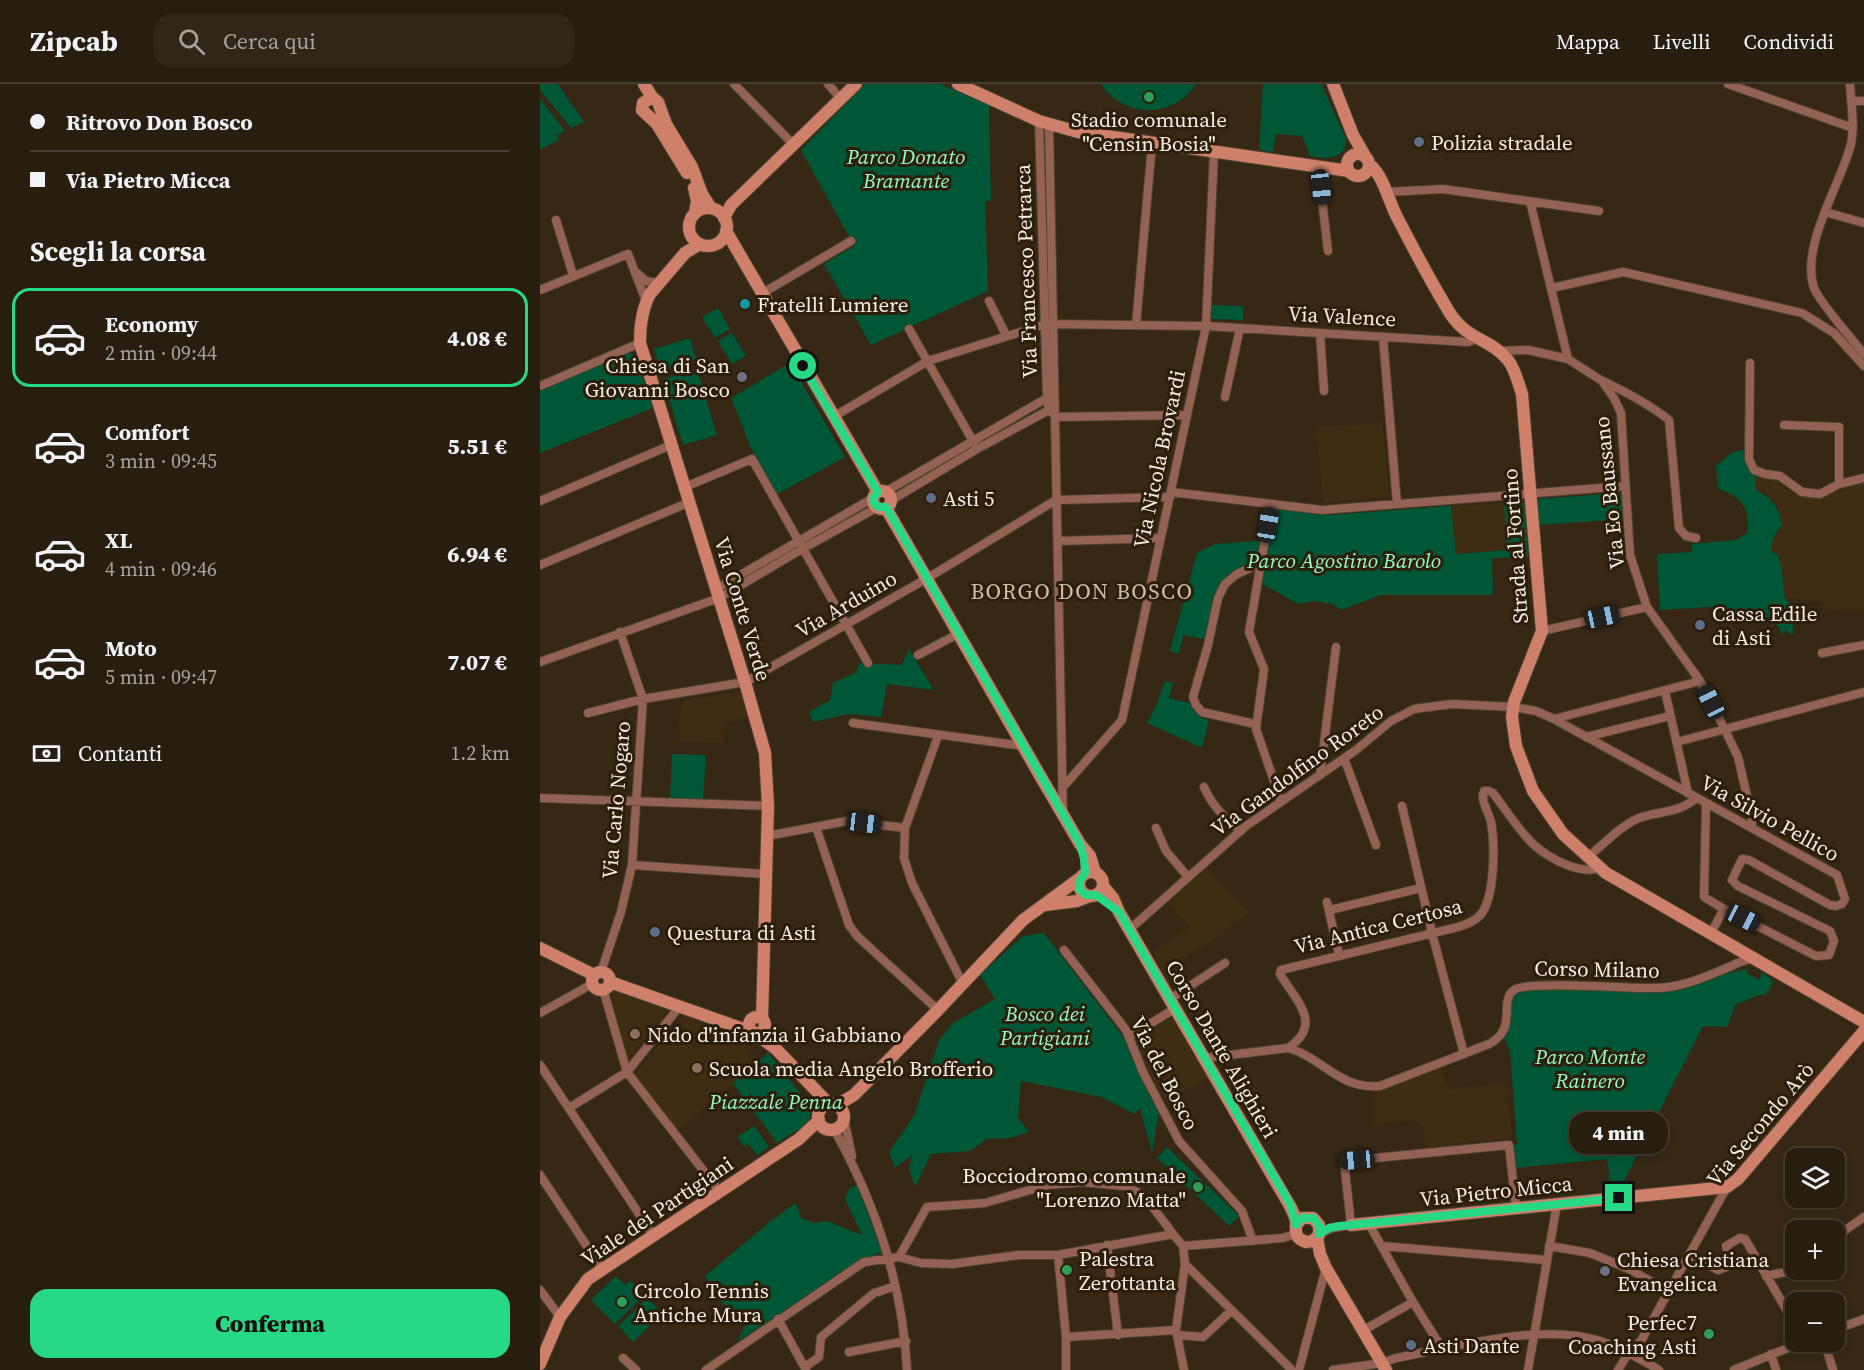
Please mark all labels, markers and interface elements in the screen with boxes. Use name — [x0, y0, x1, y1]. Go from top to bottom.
search box — [154, 14, 574, 68]
text: Zipcab — [30, 22, 118, 60]
icon: search — [175, 25, 208, 58]
text: Cerca qui — [223, 26, 316, 56]
text: Mappa — [1556, 27, 1620, 56]
text: Livelli — [1653, 27, 1711, 56]
text: Condividi — [1744, 27, 1834, 56]
marker: Stadio comunale "Censin Bosia" — [1142, 90, 1156, 104]
place label: Stadio comunale "Censin Bosia" — [1071, 105, 1227, 158]
text: Ritrovo Don Bosco — [66, 107, 253, 137]
place label: Polizia stradale — [1431, 128, 1573, 157]
marker: Polizia stradale — [1412, 135, 1426, 149]
park label: Parco Donato Bramante — [846, 142, 965, 195]
street label: Via Francesco Petrarca — [1008, 163, 1044, 379]
text: Via Pietro Micca — [66, 165, 231, 195]
car — [1310, 168, 1332, 206]
text: Scegli la corsa — [30, 233, 206, 270]
place label: Fratelli Lumiere — [757, 290, 909, 319]
marker: Fratelli Lumiere — [738, 297, 752, 311]
street label: Via Valence — [1287, 299, 1397, 333]
text: Economy — [105, 309, 199, 339]
icon: car — [33, 311, 87, 365]
text: 4.08 € — [447, 323, 507, 353]
text: 2 min · 09:44 — [105, 339, 217, 367]
place label: Chiesa di San Giovanni Bosco — [585, 351, 730, 404]
route start — [789, 352, 816, 379]
street label: Via Nicola Brovardi — [1126, 367, 1192, 551]
marker: Chiesa di San Giovanni Bosco — [735, 370, 749, 384]
street label: Via Eo Baussano — [1587, 415, 1631, 571]
text: Comfort — [105, 417, 189, 447]
icon: car — [33, 419, 87, 473]
text: 5.51 € — [447, 431, 507, 461]
text: 3 min · 09:45 — [105, 447, 217, 475]
street label: Strada al Fortino — [1495, 468, 1535, 624]
place label: Asti 5 — [943, 484, 995, 513]
marker: Asti 5 — [924, 491, 938, 505]
car — [1256, 506, 1280, 544]
text: XL — [105, 525, 132, 555]
icon: car — [33, 527, 87, 581]
street label: Via Conte Verde — [707, 533, 779, 685]
text: 6.94 € — [447, 539, 507, 569]
park label: Parco Agostino Barolo — [1246, 546, 1441, 575]
text: 4 min · 09:46 — [105, 555, 217, 583]
street label: Via Arduino — [790, 563, 902, 645]
district label: BORGO DON BOSCO — [970, 576, 1194, 606]
place label: Cassa Edile di Asti — [1712, 599, 1818, 652]
car — [1583, 604, 1621, 630]
marker: Cassa Edile di Asti — [1693, 618, 1707, 632]
text: Moto — [105, 633, 157, 663]
icon: car — [33, 635, 87, 689]
text: 7.07 € — [447, 647, 507, 677]
text: 5 min · 09:47 — [105, 663, 217, 691]
car — [1695, 682, 1727, 722]
street label: Via Gandolfino Roreto — [1205, 697, 1389, 843]
street label: Via Carlo Nogaro — [595, 720, 637, 880]
icon: cash — [30, 737, 63, 770]
text: Contanti — [78, 738, 162, 768]
text: 1.2 km — [450, 739, 510, 767]
street label: Via Silvio Pellico — [1695, 768, 1845, 868]
car — [845, 812, 883, 834]
street label: Via Antica Certosa — [1291, 891, 1465, 961]
car — [1723, 902, 1763, 934]
place label: Questura di Asti — [667, 918, 816, 947]
marker: Questura di Asti — [648, 925, 662, 939]
street label: Corso Milano — [1534, 953, 1660, 985]
street label: Corso Dante Alighieri — [1159, 955, 1285, 1143]
park label: Bosco dei Partigiani — [999, 999, 1091, 1052]
street label: Via del Bosco — [1124, 1011, 1206, 1135]
place label: Nido d'infanzia il Gabbiano — [647, 1020, 901, 1049]
marker: Nido d'infanzia il Gabbiano — [628, 1027, 642, 1041]
park label: Parco Monte Rainero — [1534, 1042, 1645, 1095]
place label: Scuola media Angelo Brofferio — [709, 1054, 993, 1083]
street label: Via Secondo Arò — [1699, 1056, 1821, 1192]
marker: Scuola media Angelo Brofferio — [690, 1061, 704, 1075]
park label: Piazzale Penna — [708, 1087, 843, 1116]
callout: 4 min — [1570, 1111, 1668, 1153]
text: 4 min — [1592, 1119, 1645, 1147]
map controls — [1785, 1148, 1845, 1352]
button: layers — [1785, 1148, 1845, 1208]
street label: Viale dei Partigiani — [575, 1149, 739, 1273]
car — [1338, 1149, 1376, 1171]
place label: Bocciodromo comunale "Lorenzo Matta" — [962, 1161, 1186, 1214]
street label: Via Pietro Micca — [1418, 1169, 1574, 1213]
marker: Bocciodromo comunale "Lorenzo Matta" — [1191, 1180, 1205, 1194]
route end — [1605, 1184, 1632, 1211]
button: + — [1785, 1220, 1845, 1280]
place label: Palestra Zerottanta — [1079, 1244, 1176, 1297]
place label: Chiesa Cristiana Evangelica — [1617, 1245, 1769, 1298]
marker: Palestra Zerottanta — [1060, 1263, 1074, 1277]
marker: Chiesa Cristiana Evangelica — [1598, 1264, 1612, 1278]
place label: Circolo Tennis Antiche Mura — [634, 1276, 769, 1329]
button: Conferma — [30, 1289, 510, 1358]
button: − — [1785, 1292, 1845, 1352]
marker: Circolo Tennis Antiche Mura — [615, 1295, 629, 1309]
place label: Perfec7 Coaching Asti — [1568, 1308, 1697, 1361]
marker: Perfec7 Coaching Asti — [1702, 1327, 1716, 1341]
place label: Asti Dante — [1423, 1331, 1520, 1360]
marker: Asti Dante — [1404, 1338, 1418, 1352]

